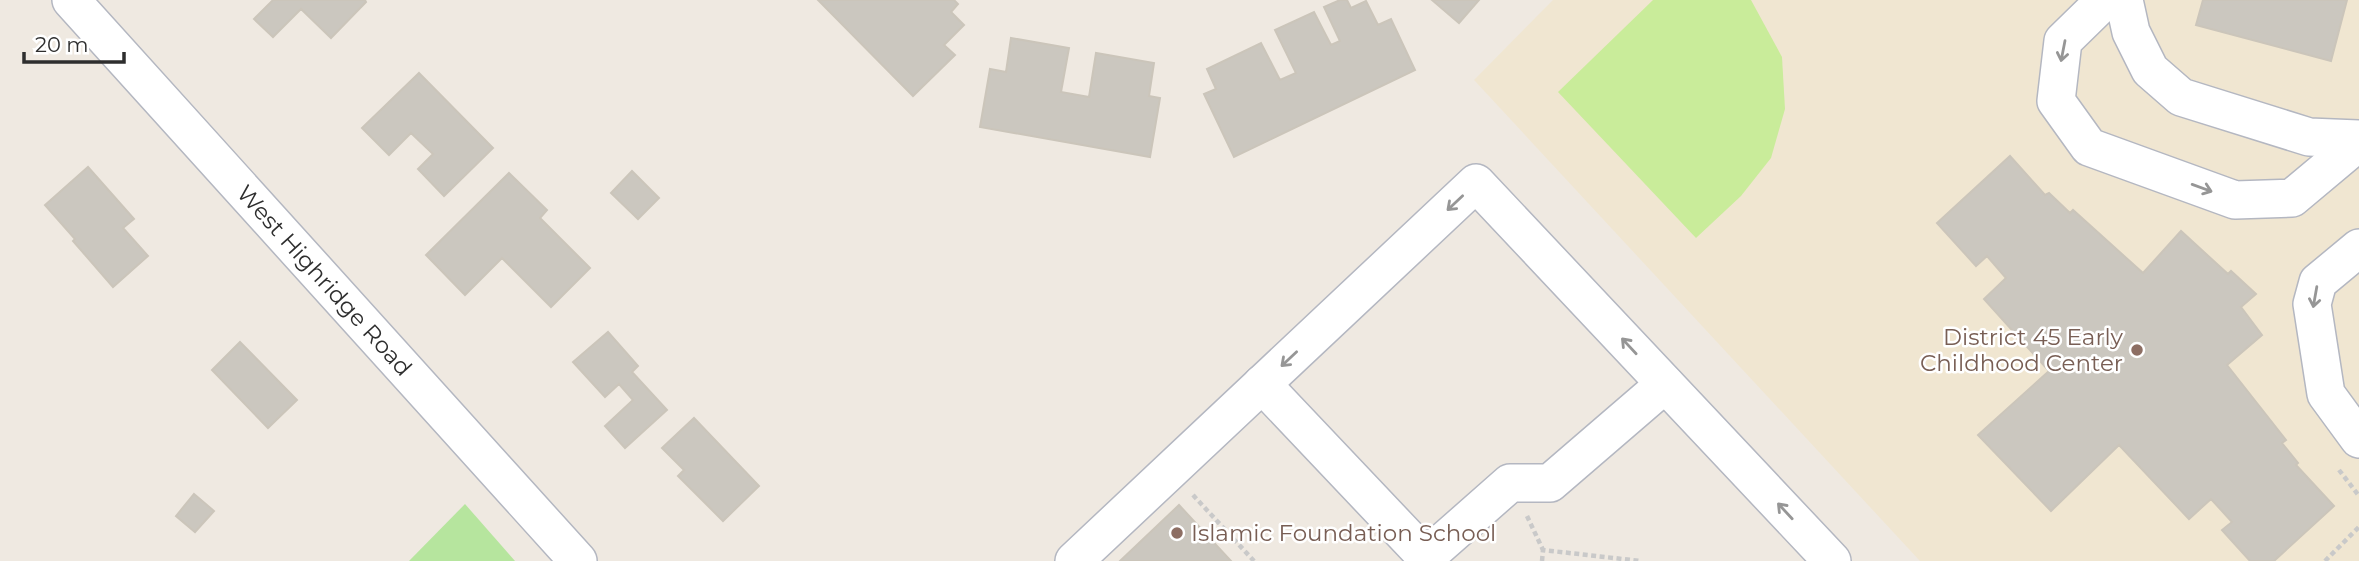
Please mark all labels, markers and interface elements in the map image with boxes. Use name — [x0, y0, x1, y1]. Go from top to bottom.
scale bar — [24, 21, 124, 65]
text: 20 m — [35, 32, 89, 57]
one-way arrow — [2055, 39, 2069, 62]
street label: West Highridge Road — [231, 179, 418, 382]
one-way arrow — [2191, 183, 2213, 195]
one-way arrow — [1447, 195, 1464, 212]
one-way arrow — [2308, 285, 2321, 308]
place label: District 45 Early Childhood Center — [1920, 323, 2124, 377]
one-way arrow — [1621, 337, 1638, 355]
marker: District 45 Early Childhood Center — [2129, 342, 2145, 358]
one-way arrow — [1280, 351, 1298, 367]
one-way arrow — [1776, 503, 1793, 520]
place label: Islamic Foundation School — [1191, 519, 1496, 547]
marker: Islamic Foundation School — [1169, 525, 1185, 541]

